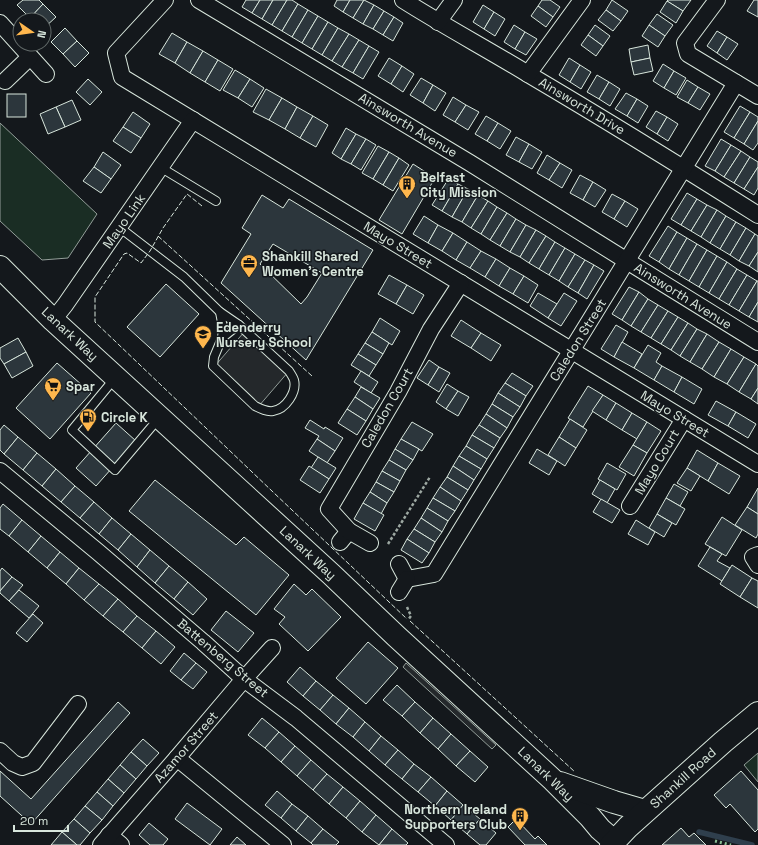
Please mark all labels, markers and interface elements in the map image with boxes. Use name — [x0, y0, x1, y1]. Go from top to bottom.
north arrow — [12, 12, 52, 52]
text: N — [34, 29, 49, 39]
street label: Ainsworth Drive — [536, 74, 628, 138]
street label: Ainsworth Avenue — [355, 89, 461, 161]
place label: Belfast City Mission — [420, 169, 497, 201]
building icon: Belfast City Mission — [397, 174, 417, 199]
street label: Mayo Link — [99, 190, 149, 252]
street label: Mayo Street — [360, 218, 436, 272]
place label: Shankill Shared Women's Centre — [262, 248, 364, 280]
office icon: Shankill Shared Women's Centre — [239, 253, 259, 278]
street label: Ainsworth Avenue — [631, 259, 735, 333]
street label: Caledon Street — [546, 296, 610, 384]
street label: Lanark Way — [38, 303, 102, 365]
place label: Edenderry Nursery School — [216, 319, 311, 351]
school or university icon: Edenderry Nursery School — [193, 324, 213, 349]
street label: Caledon Court — [357, 365, 417, 451]
supermarket icon: Spar — [43, 376, 63, 401]
place label: Spar — [66, 378, 95, 395]
street label: Mayo Street — [637, 387, 713, 441]
fuel station icon: Circle K — [78, 407, 98, 432]
place label: Circle K — [101, 409, 149, 426]
street label: Mayo Court — [631, 426, 683, 498]
street label: Lanark Way — [276, 522, 340, 584]
street label: Battenberg Street — [174, 615, 272, 701]
street label: Azamor Street — [150, 708, 222, 786]
street label: Lanark Way — [514, 743, 578, 805]
street label: Shankill Road — [646, 744, 720, 812]
place label: Northern Ireland Supporters Club — [404, 801, 507, 833]
building icon: Northern Ireland Supporters Club — [510, 806, 530, 831]
scale bar — [14, 807, 68, 833]
text: 20 m — [20, 813, 48, 829]

